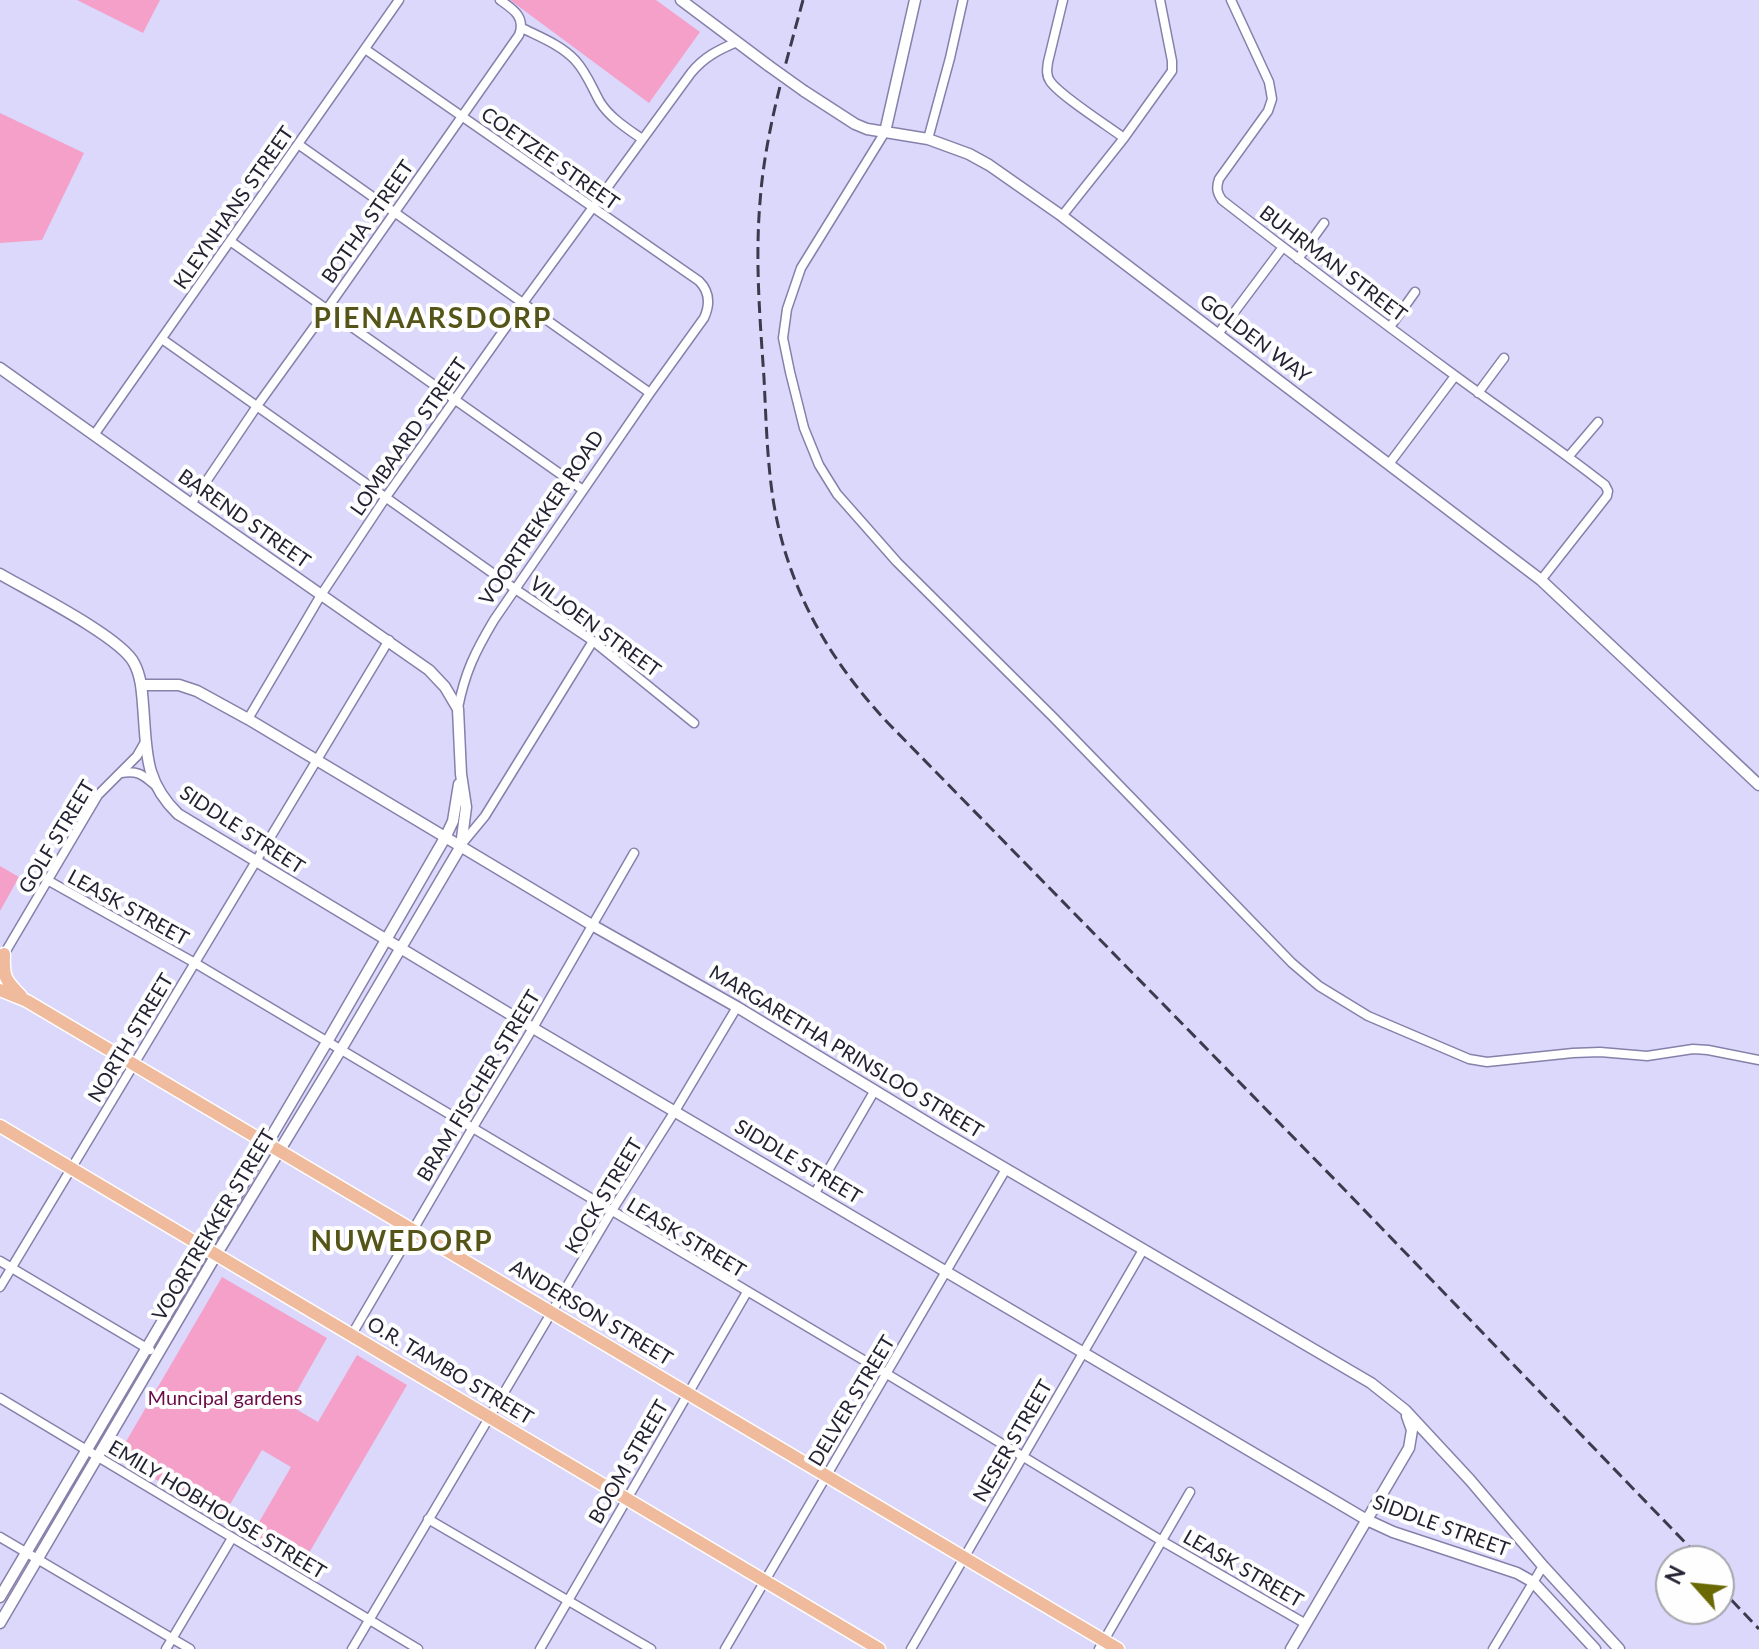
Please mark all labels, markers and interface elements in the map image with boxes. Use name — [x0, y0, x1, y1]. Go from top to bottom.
street label: COETZEE STREET — [476, 102, 624, 216]
street label: KLEYNHANS STREET — [169, 122, 299, 294]
street label: BOTHA STREET — [317, 156, 419, 288]
street label: BUHRMAN STREET — [1255, 201, 1411, 327]
street label: GOLDEN WAY — [1195, 290, 1315, 388]
district label: PIENAARSDORP — [314, 302, 552, 336]
street label: LOMBAARD STREET — [346, 354, 472, 520]
street label: VOORTREKKER ROAD — [475, 426, 609, 610]
street label: BAREND STREET — [173, 464, 315, 574]
street label: VILJOEN STREET — [525, 571, 665, 683]
street label: GOLF STREET — [14, 776, 100, 898]
street label: SIDDLE STREET — [175, 781, 309, 879]
street label: LEASK STREET — [63, 865, 193, 951]
street label: MARGARETHA PRINSLOO STREET — [705, 960, 987, 1144]
street label: NORTH STREET — [83, 969, 179, 1107]
street label: BRAM FISCHER STREET — [412, 986, 546, 1186]
street label: SIDDLE STREET — [730, 1115, 866, 1209]
street label: VOORTREKKER STREET — [147, 1125, 281, 1325]
street label: KOCK STREET — [560, 1134, 648, 1258]
street label: LEASK STREET — [622, 1193, 750, 1283]
district label: NUWEDORP — [310, 1225, 494, 1259]
street label: ANDERSON STREET — [505, 1255, 677, 1371]
street label: O.R. TAMBO STREET — [363, 1312, 537, 1430]
street label: DELVER STREET — [804, 1331, 900, 1471]
street label: NESER STREET — [968, 1376, 1058, 1506]
park label: Muncipal gardens — [148, 1387, 302, 1411]
street label: BOOM STREET — [584, 1396, 674, 1528]
street label: EMILY HOBHOUSE STREET — [104, 1435, 330, 1585]
street label: SIDDLE STREET — [1369, 1490, 1513, 1562]
street label: LEASK STREET — [1179, 1525, 1307, 1613]
north arrow — [1655, 1545, 1735, 1625]
text: N — [1659, 1561, 1691, 1588]

